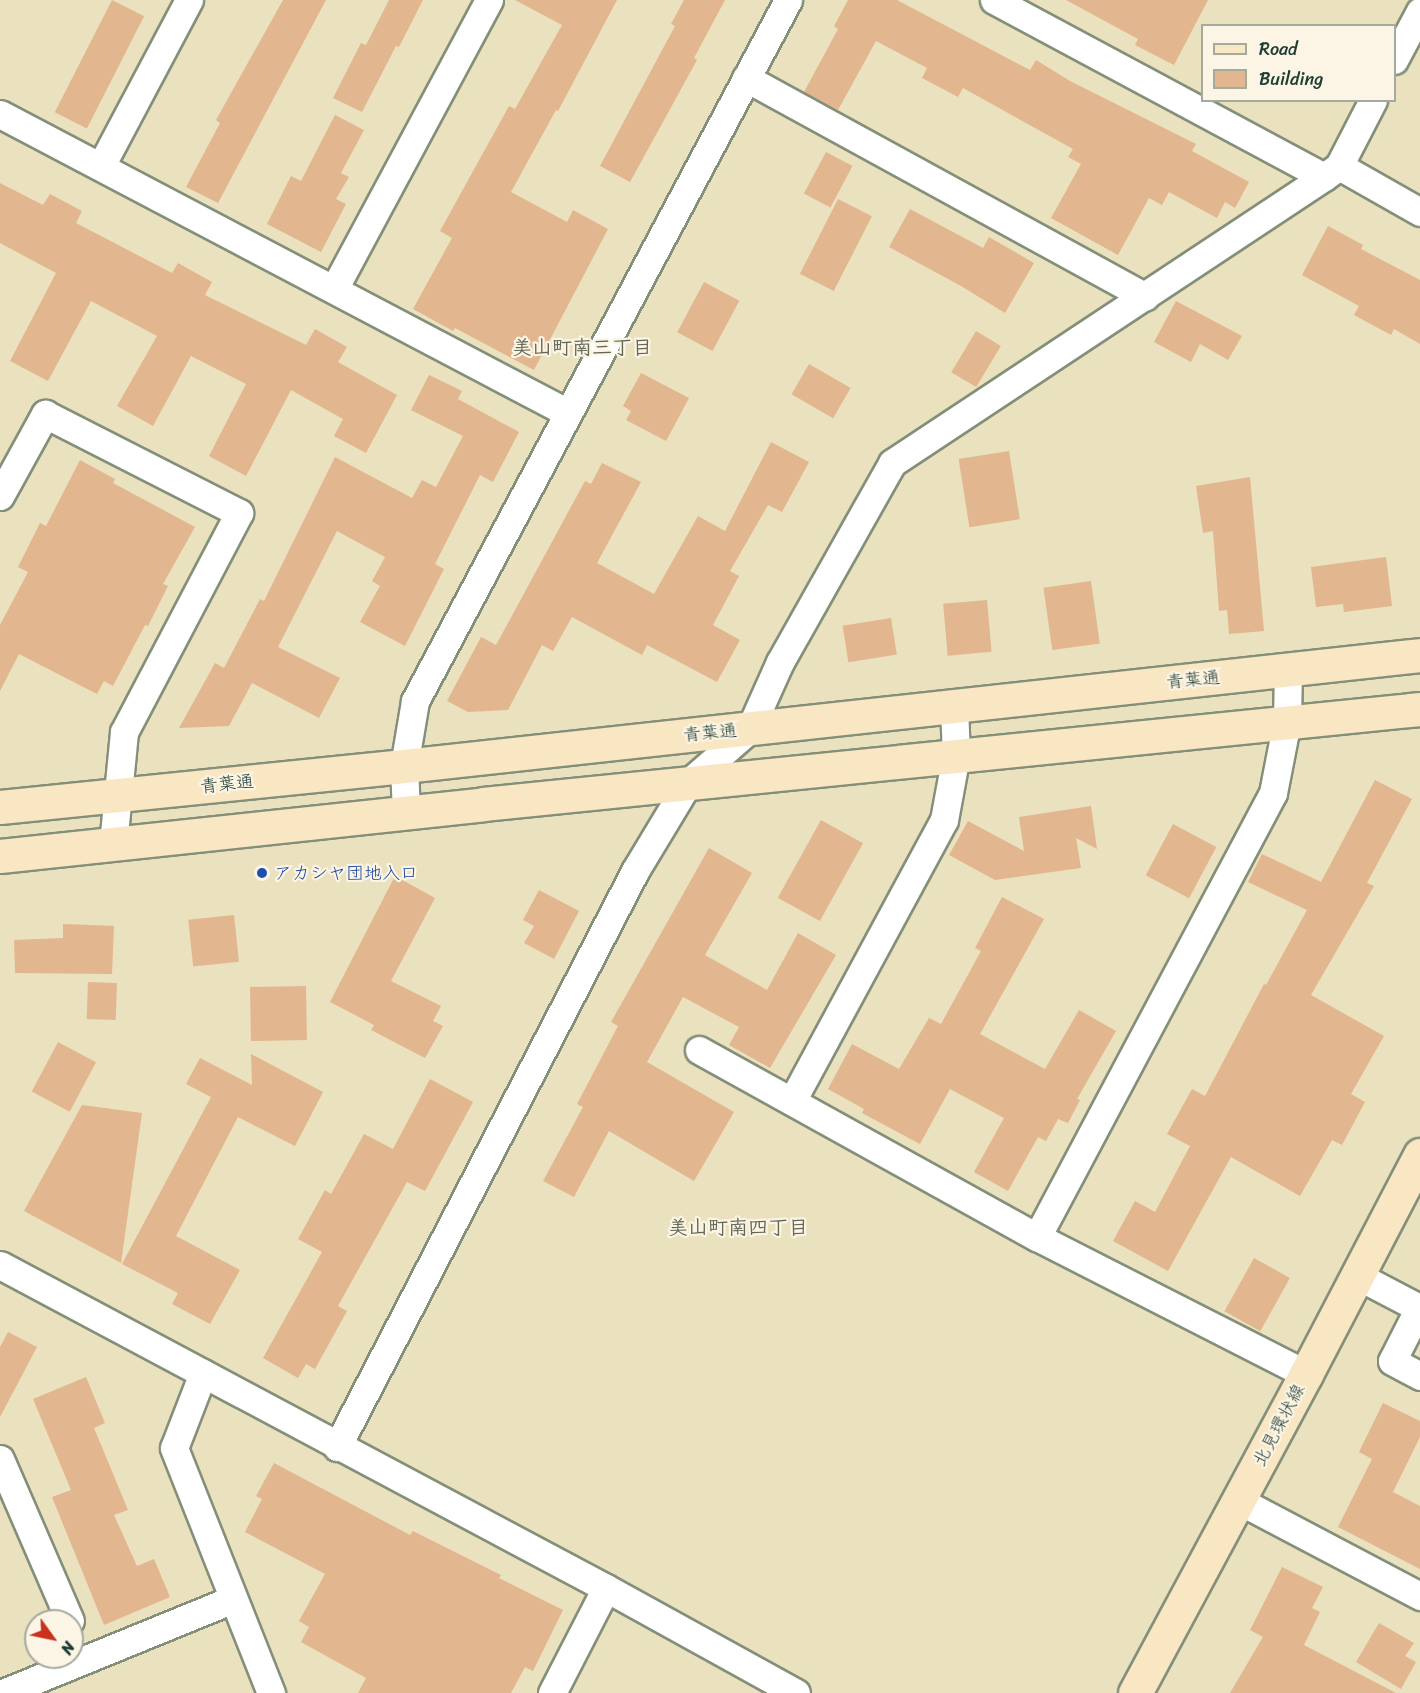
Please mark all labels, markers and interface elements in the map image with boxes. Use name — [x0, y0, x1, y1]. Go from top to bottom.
legend — [1201, 24, 1396, 102]
text: Road — [1259, 33, 1298, 65]
text: Building — [1259, 63, 1323, 95]
district label: 美山町南三丁目 — [512, 335, 652, 359]
street label: 青葉通 — [1165, 666, 1221, 694]
street label: 青葉通 — [682, 719, 738, 747]
street label: 青葉通 — [199, 770, 255, 798]
place label: アカシヤ団地入口 — [274, 862, 418, 884]
marker: アカシヤ団地入口 — [255, 866, 269, 880]
district label: 美山町南四丁目 — [668, 1215, 808, 1239]
street label: 北見環状線 — [1248, 1380, 1310, 1470]
north arrow — [24, 1609, 84, 1669]
text: N — [53, 1635, 83, 1661]

